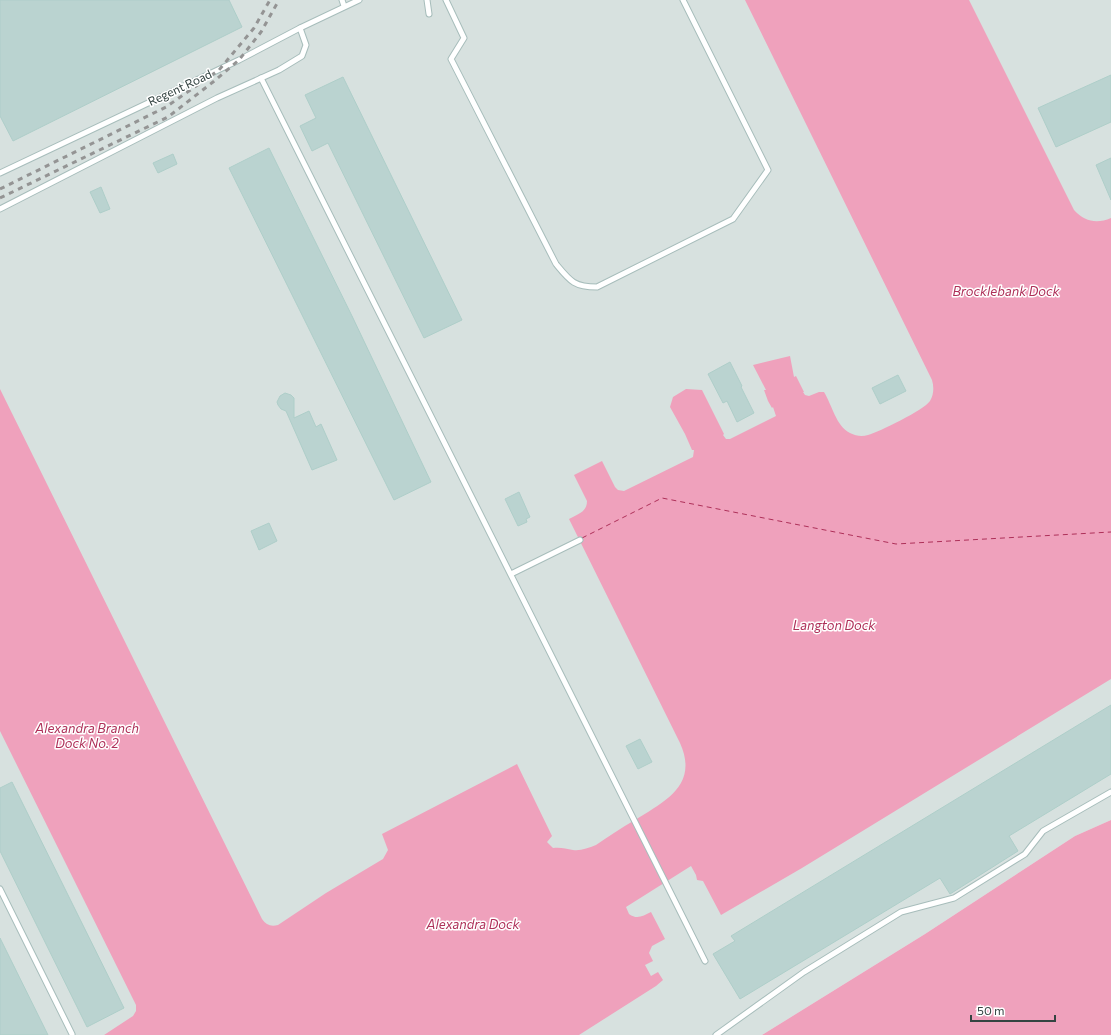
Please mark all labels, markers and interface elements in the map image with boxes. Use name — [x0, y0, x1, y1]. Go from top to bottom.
street label: Regent Road — [145, 66, 214, 108]
water label: Brocklebank Dock — [952, 283, 1060, 299]
water label: Langton Dock — [793, 617, 876, 633]
water label: Alexandra Branch Dock No. 2 — [34, 720, 139, 751]
water label: Alexandra Dock — [426, 916, 520, 932]
scale bar — [971, 997, 1055, 1023]
text: 50 m — [977, 1003, 1005, 1017]

